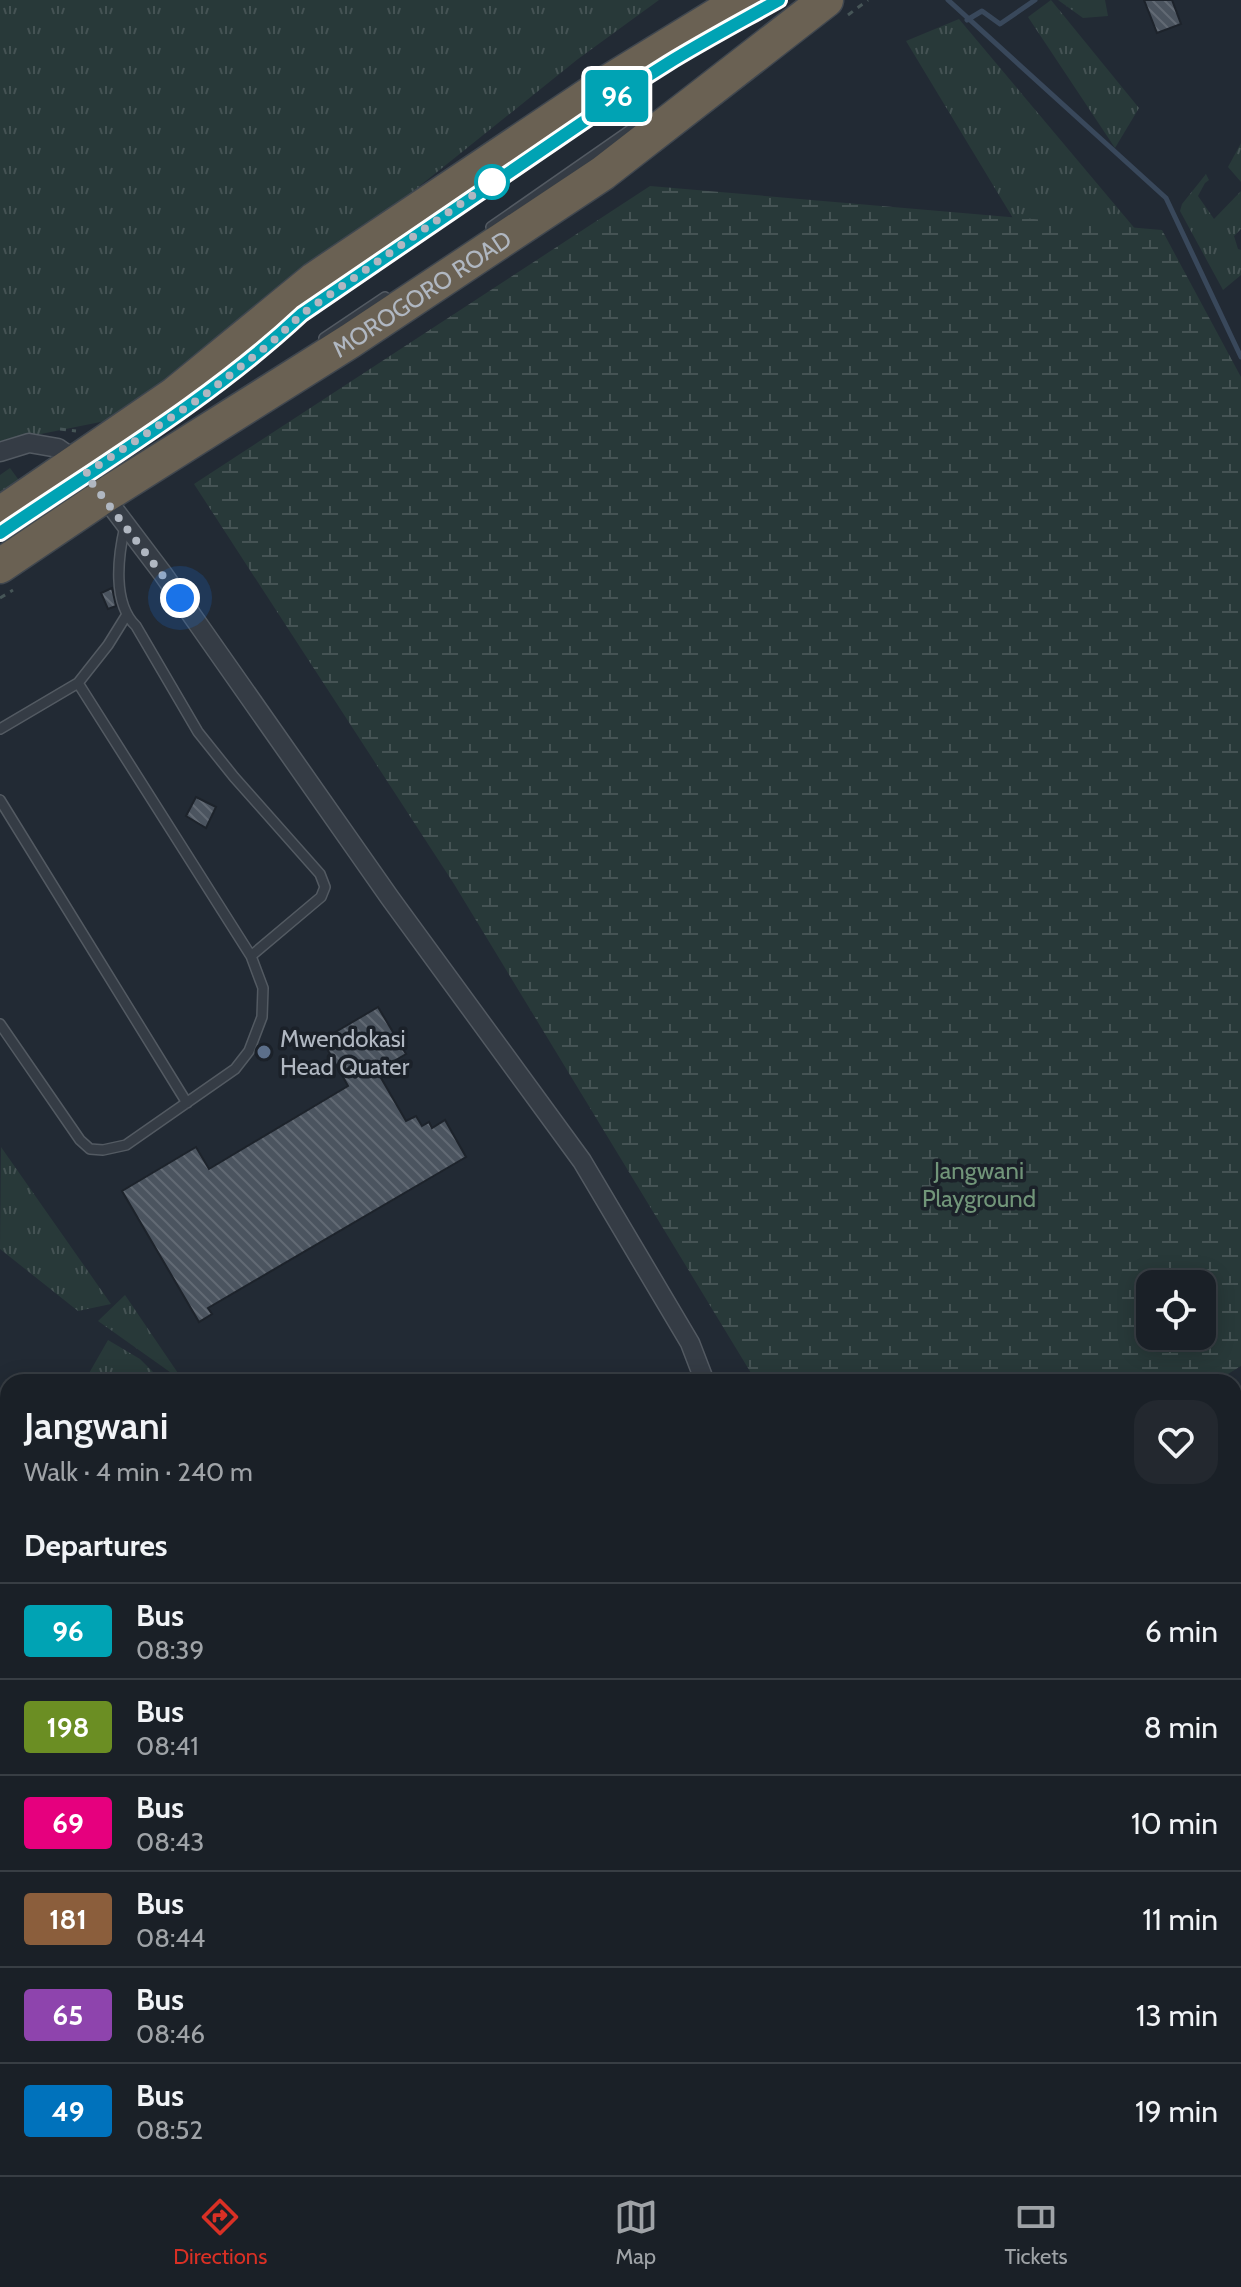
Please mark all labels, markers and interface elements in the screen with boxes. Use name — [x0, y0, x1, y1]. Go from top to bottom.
line badge: 96 — [581, 70, 653, 122]
text: 96 — [601, 79, 633, 113]
unlabelled marker — [475, 165, 509, 199]
street label: MOROGORO ROAD — [327, 224, 517, 363]
your location — [160, 578, 200, 618]
place label: Mwendokasi Head Quater — [280, 1024, 410, 1081]
marker: Mwendokasi Head Quater — [255, 1043, 273, 1061]
park label: Jangwani Playground — [922, 1156, 1036, 1213]
map controls — [1136, 1270, 1216, 1350]
button: locate — [1136, 1270, 1216, 1350]
button: heart — [1134, 1400, 1218, 1484]
text: Jangwani — [24, 1402, 169, 1449]
text: Walk · 4 min · 240 m — [24, 1456, 253, 1488]
text: Departures — [24, 1527, 168, 1564]
text: Bus — [136, 1597, 184, 1634]
text: 6 min — [1145, 1613, 1218, 1650]
text: 96 — [52, 1614, 84, 1648]
text: 08:39 — [136, 1634, 204, 1666]
text: Bus — [136, 1693, 184, 1730]
text: 8 min — [1144, 1709, 1218, 1746]
text: 198 — [47, 1710, 89, 1744]
text: 08:41 — [136, 1730, 199, 1762]
text: Bus — [136, 1789, 184, 1826]
text: 10 min — [1131, 1805, 1218, 1842]
text: 69 — [52, 1806, 84, 1840]
text: 08:43 — [136, 1826, 204, 1858]
text: Bus — [136, 1885, 184, 1922]
text: 11 min — [1142, 1901, 1218, 1938]
text: 181 — [49, 1902, 87, 1936]
text: 08:44 — [136, 1922, 205, 1954]
text: Bus — [136, 1981, 184, 2018]
text: 13 min — [1136, 1997, 1218, 2034]
text: 65 — [53, 1998, 83, 2032]
text: 08:46 — [136, 2018, 205, 2050]
text: Bus — [136, 2077, 184, 2114]
text: 19 min — [1135, 2093, 1218, 2130]
text: 49 — [51, 2094, 85, 2128]
text: 08:52 — [136, 2114, 203, 2146]
tab: Directions — [173, 2195, 267, 2270]
tab: Map — [614, 2195, 658, 2270]
tab: Tickets — [1004, 2195, 1068, 2270]

